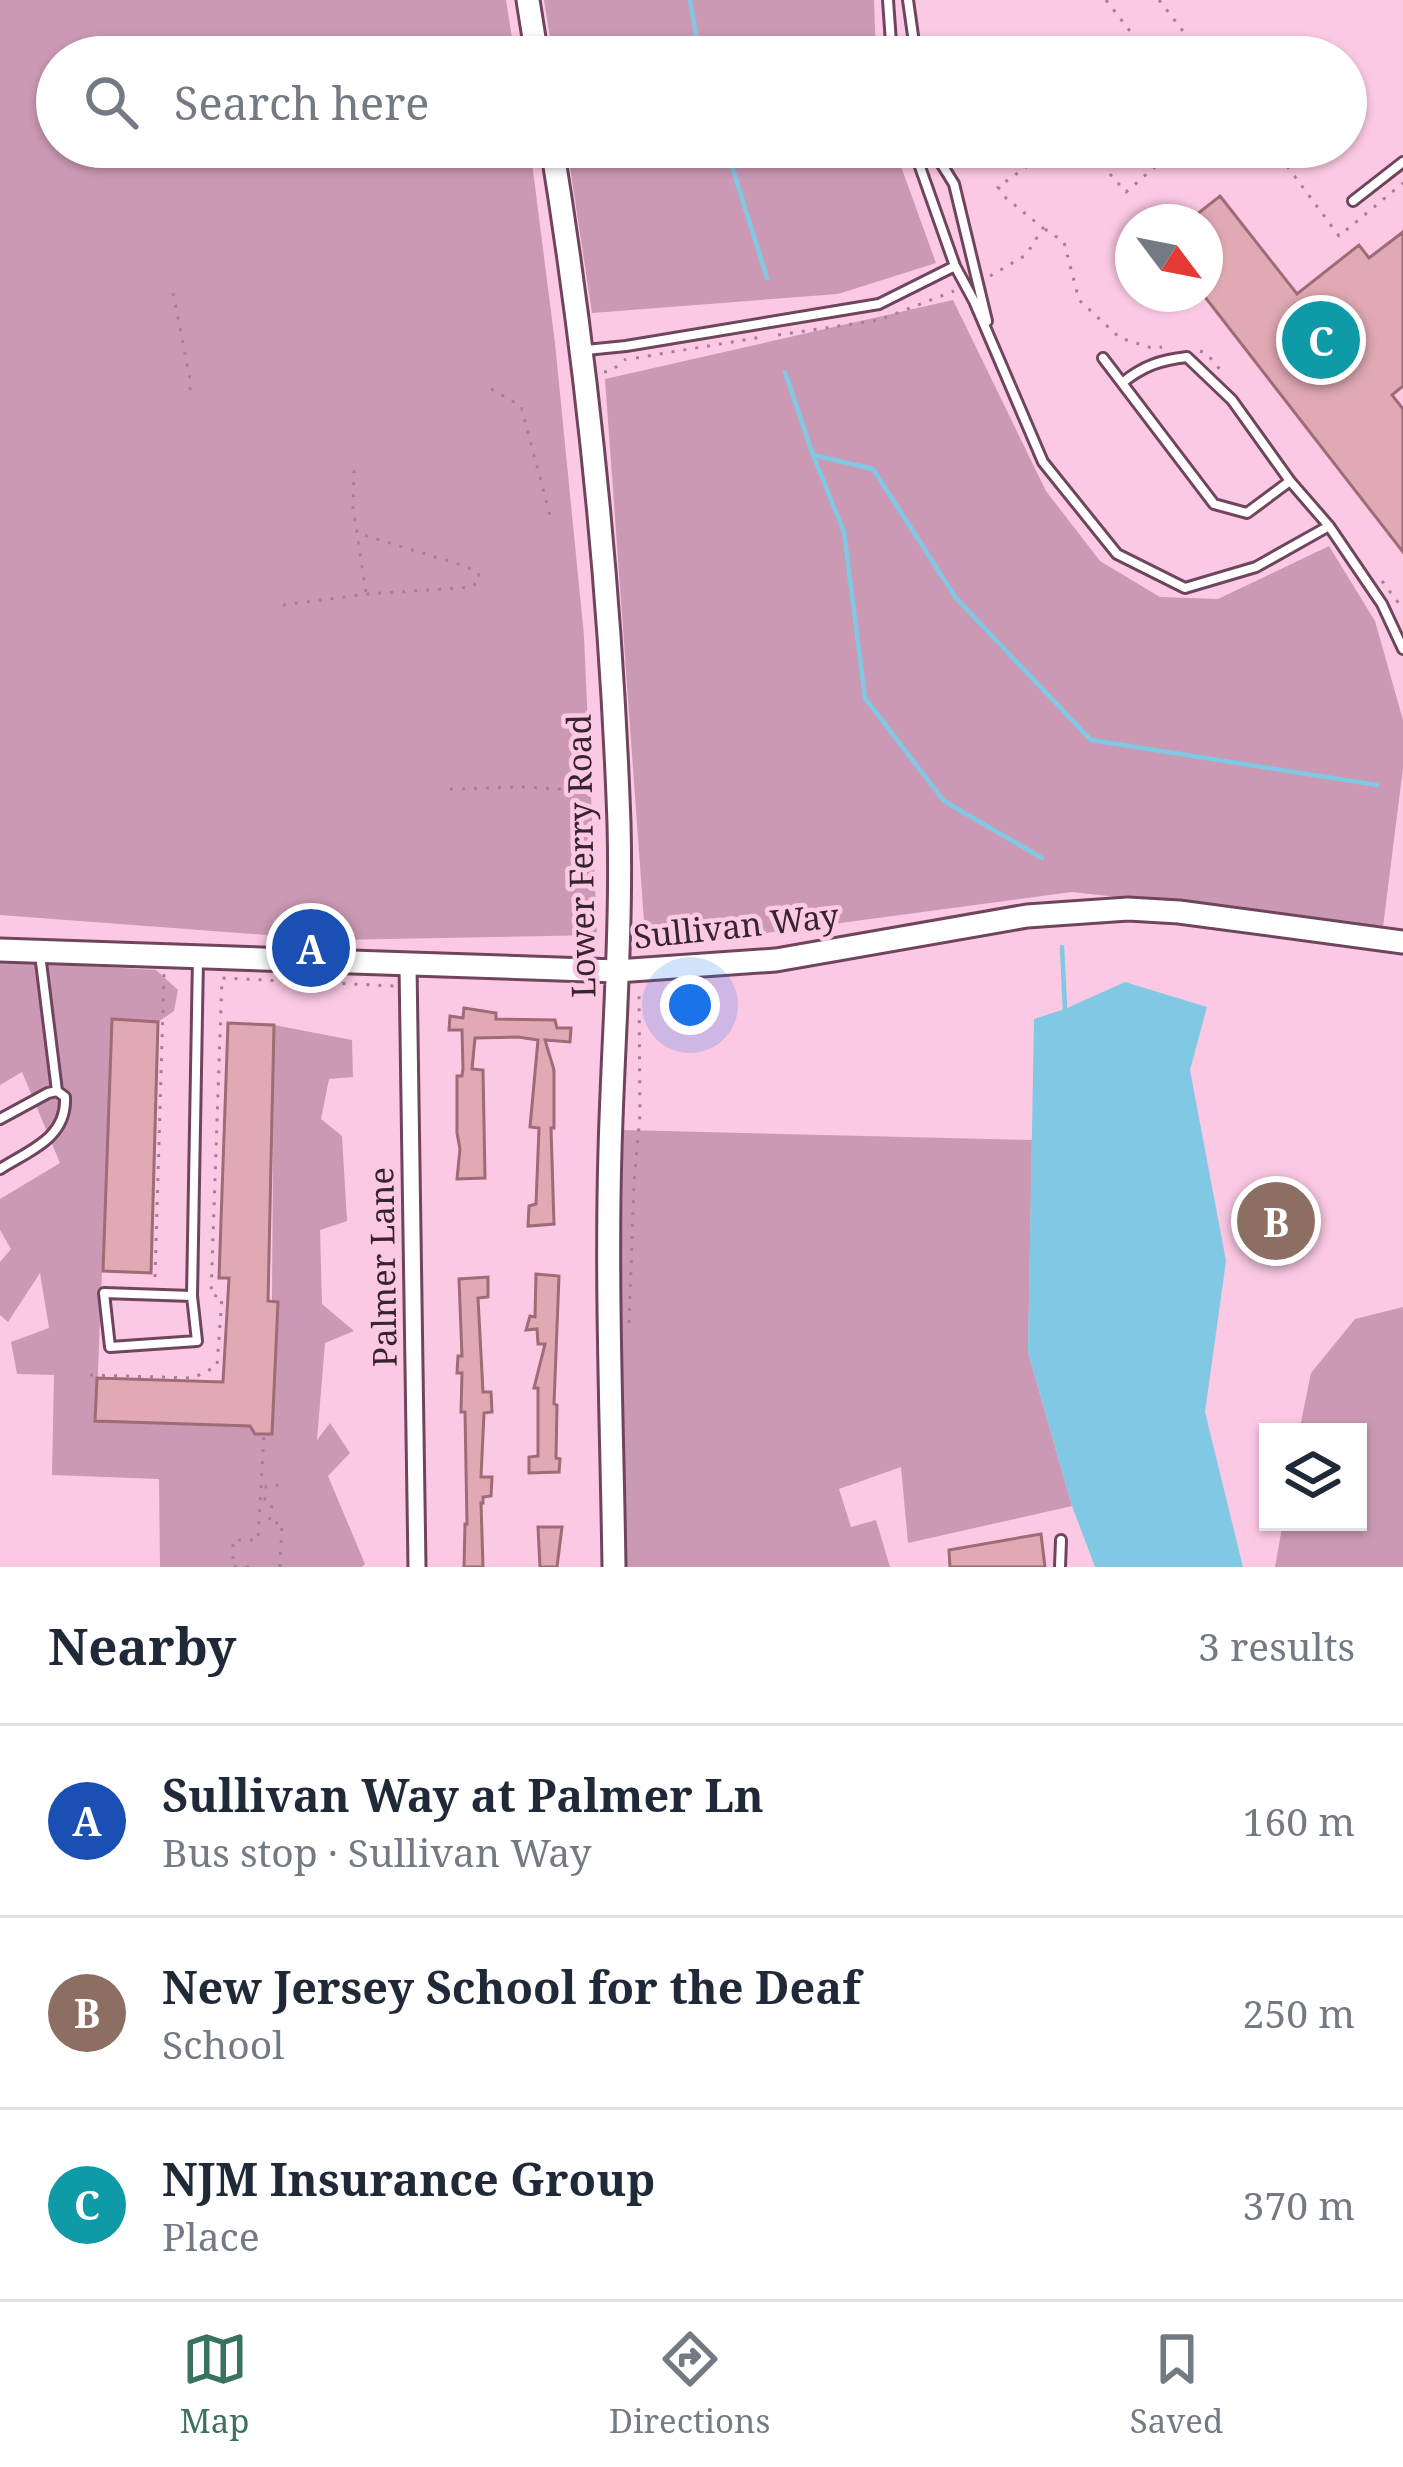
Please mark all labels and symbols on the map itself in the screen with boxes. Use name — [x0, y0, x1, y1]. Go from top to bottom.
north arrow — [1115, 204, 1223, 312]
pin: C — [1282, 295, 1360, 385]
street label: Lower Ferry Road — [556, 714, 605, 998]
street label: Sullivan Way — [631, 892, 841, 959]
pin: A — [272, 903, 350, 993]
your location — [660, 975, 720, 1035]
street label: Palmer Lane — [358, 1167, 407, 1367]
pin: B — [1237, 1176, 1315, 1266]

